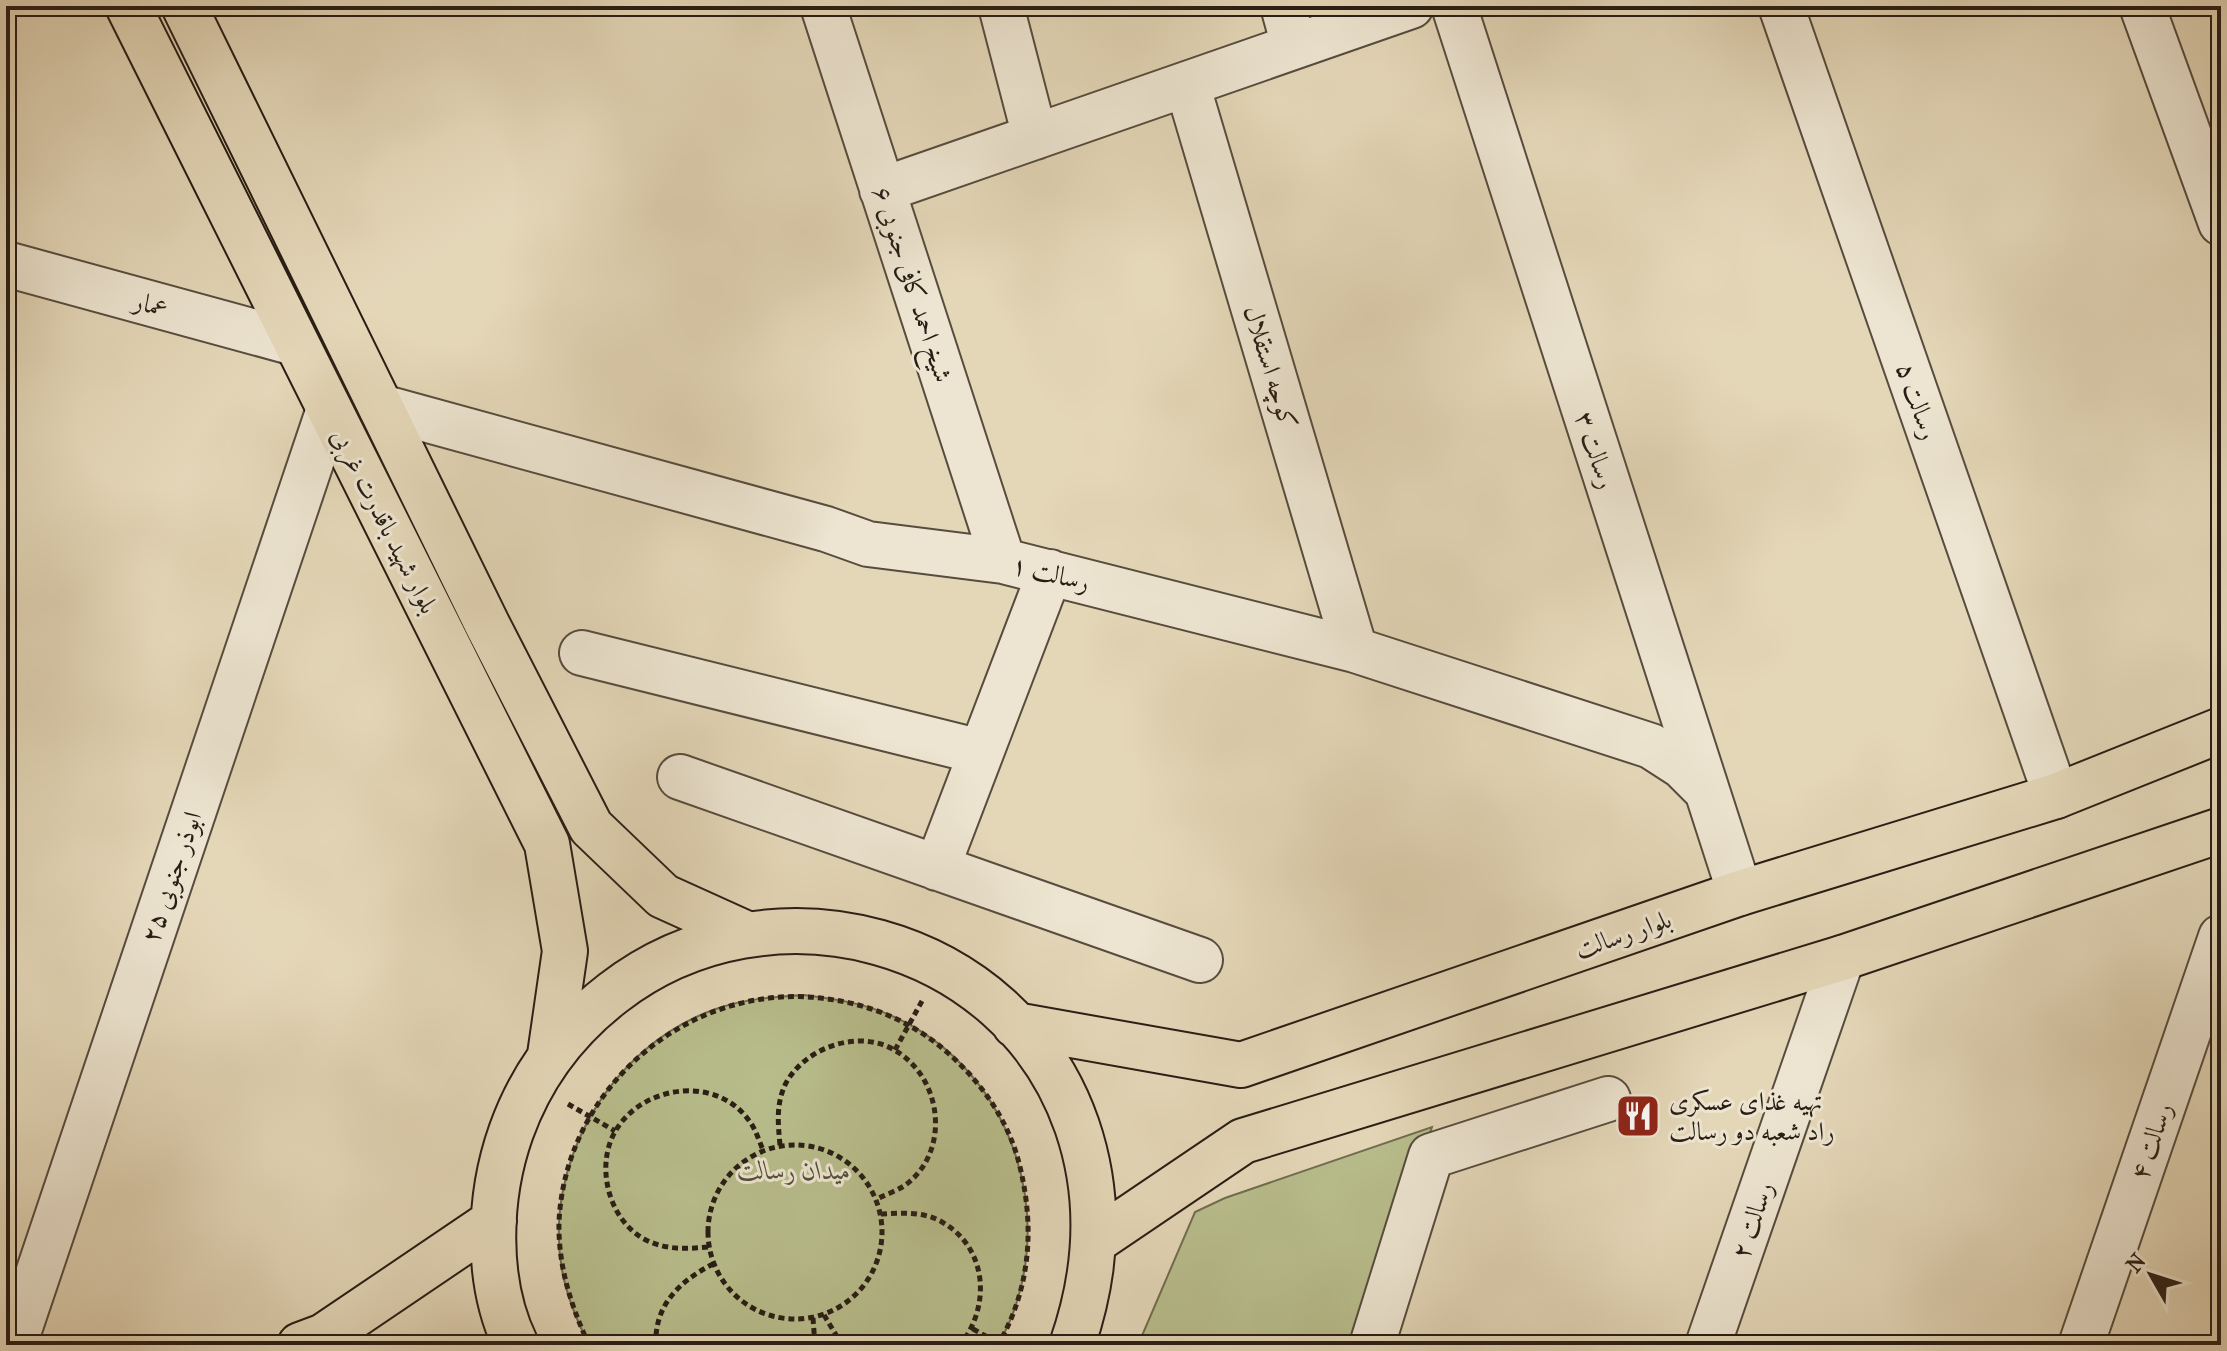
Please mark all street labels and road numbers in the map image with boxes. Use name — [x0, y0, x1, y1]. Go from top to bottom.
street label: شیخ احمد کافی جنوبی ۶ — [859, 182, 959, 389]
street label: عمار — [127, 284, 172, 324]
street label: کوچه استقلال — [1235, 302, 1304, 433]
street label: رسالت ۵ — [1890, 359, 1945, 444]
street label: رسالت ۳ — [1569, 408, 1623, 493]
street label: بلوار شهید باقدرت غربی — [322, 424, 445, 620]
street label: رسالت ۱ — [1009, 549, 1093, 598]
street label: ابوذر جنوبی ۲۵ — [135, 807, 211, 948]
street label: بلوار رسالت — [1571, 904, 1676, 965]
street label: رسالت ۴ — [2124, 1099, 2179, 1184]
street label: رسالت ۲ — [1725, 1178, 1780, 1263]

